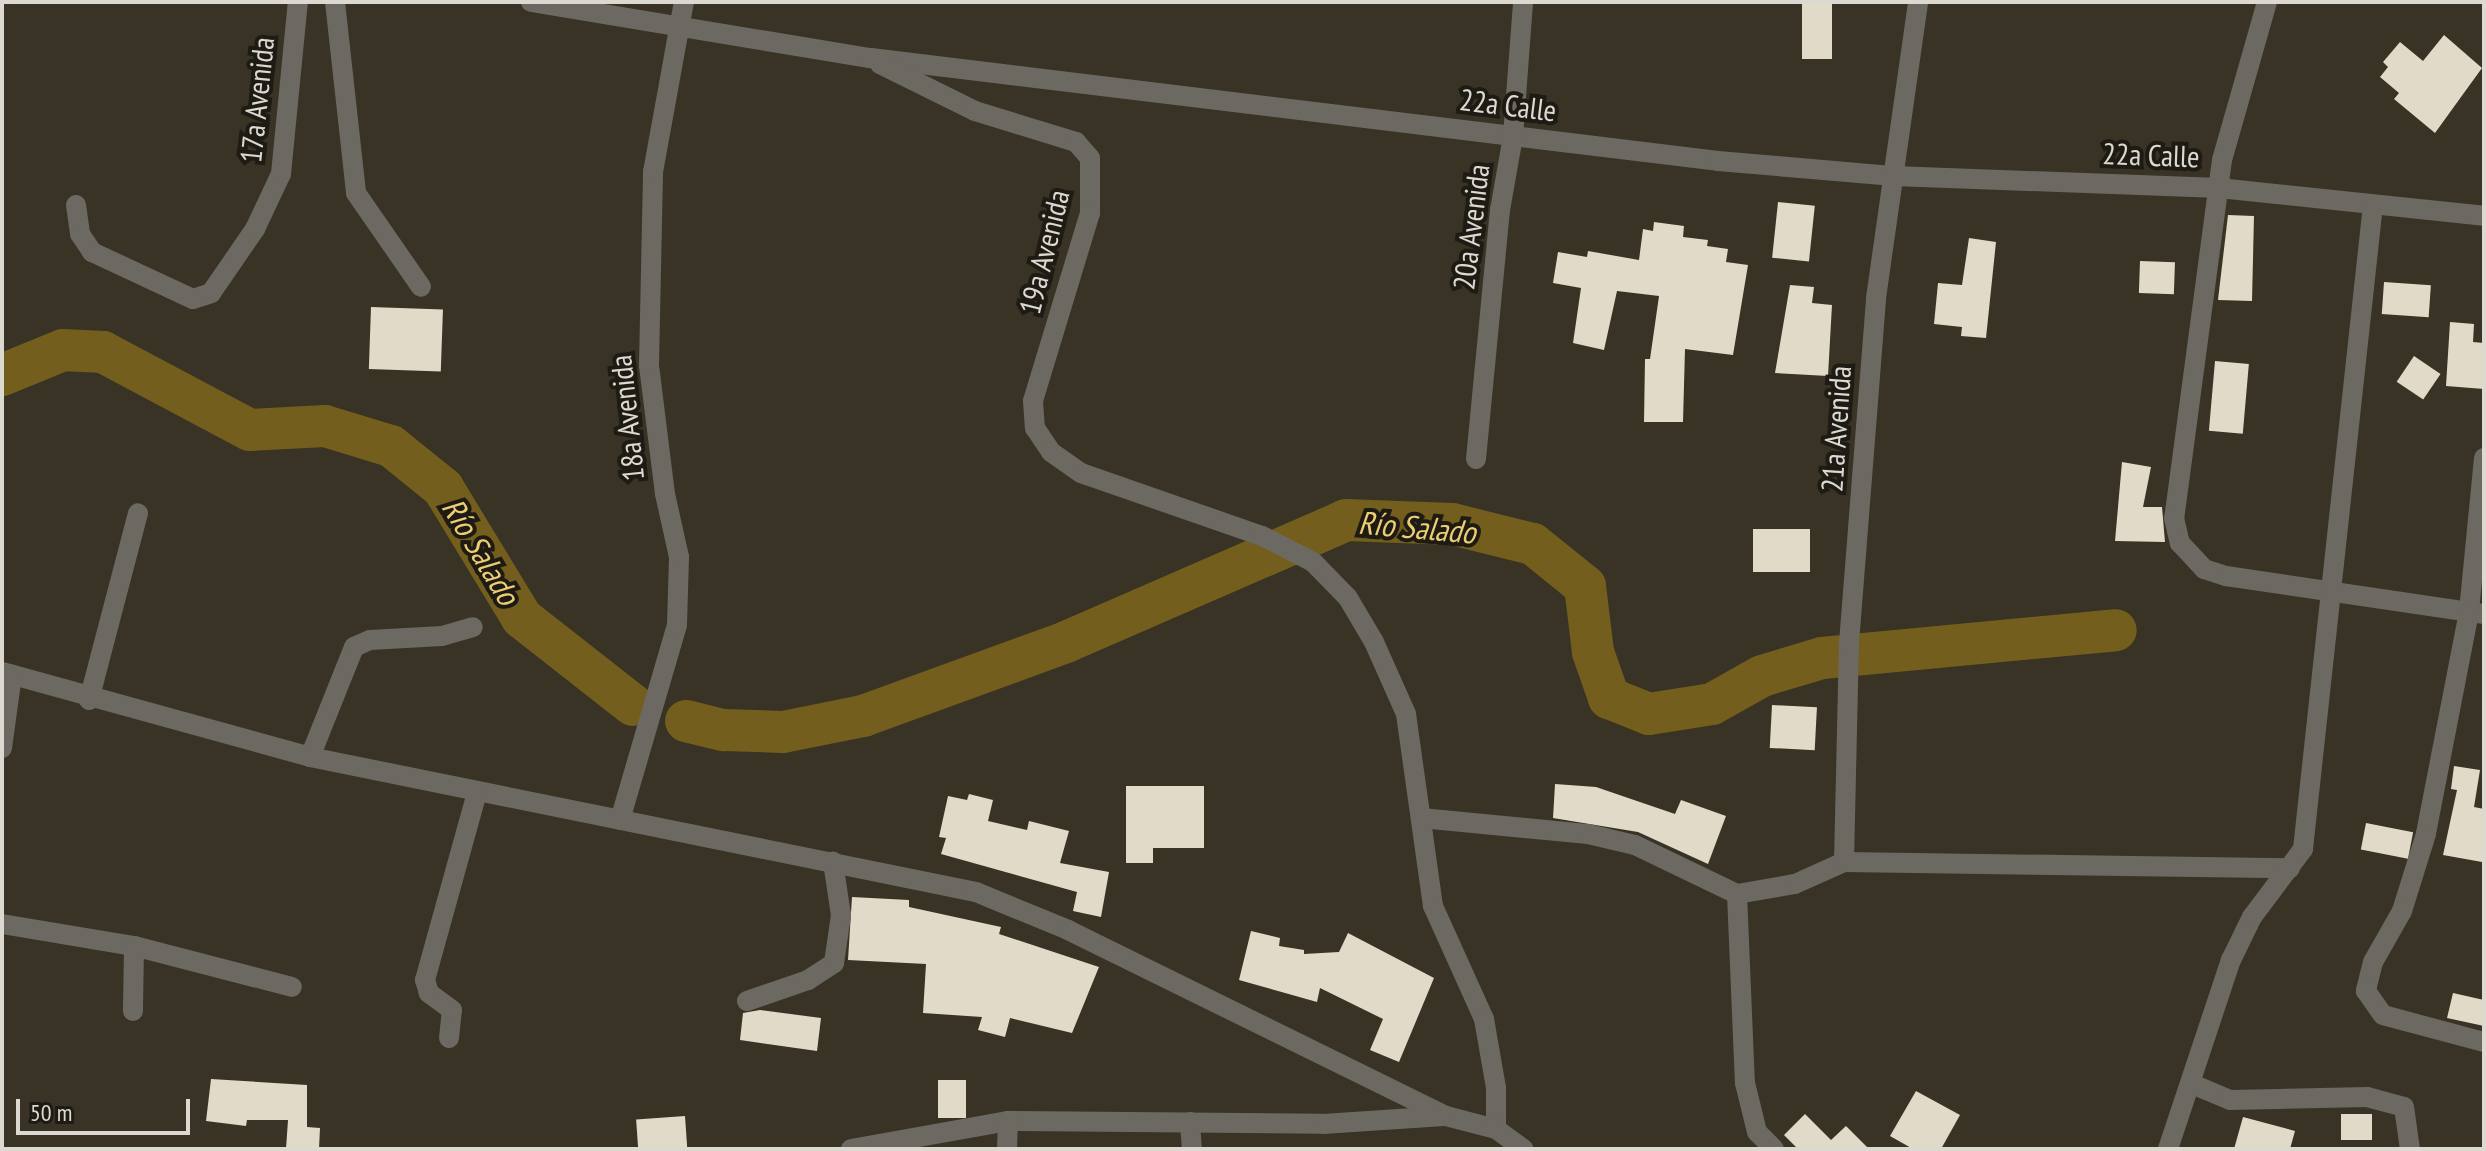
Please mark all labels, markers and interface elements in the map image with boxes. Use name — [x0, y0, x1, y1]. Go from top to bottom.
street label: 17a Avenida — [232, 35, 282, 165]
street label: 22a Calle — [1458, 81, 1558, 129]
street label: 22a Calle — [2102, 135, 2200, 175]
street label: 20a Avenida — [1445, 162, 1497, 292]
street label: 19a Avenida — [1011, 186, 1077, 318]
street label: 18a Avenida — [602, 353, 652, 483]
street label: 21a Avenida — [1814, 364, 1858, 494]
water label: Río Salado — [434, 491, 528, 611]
water label: Río Salado — [1357, 503, 1477, 551]
scale bar — [20, 1083, 194, 1133]
text: 50 m — [30, 1097, 72, 1128]

